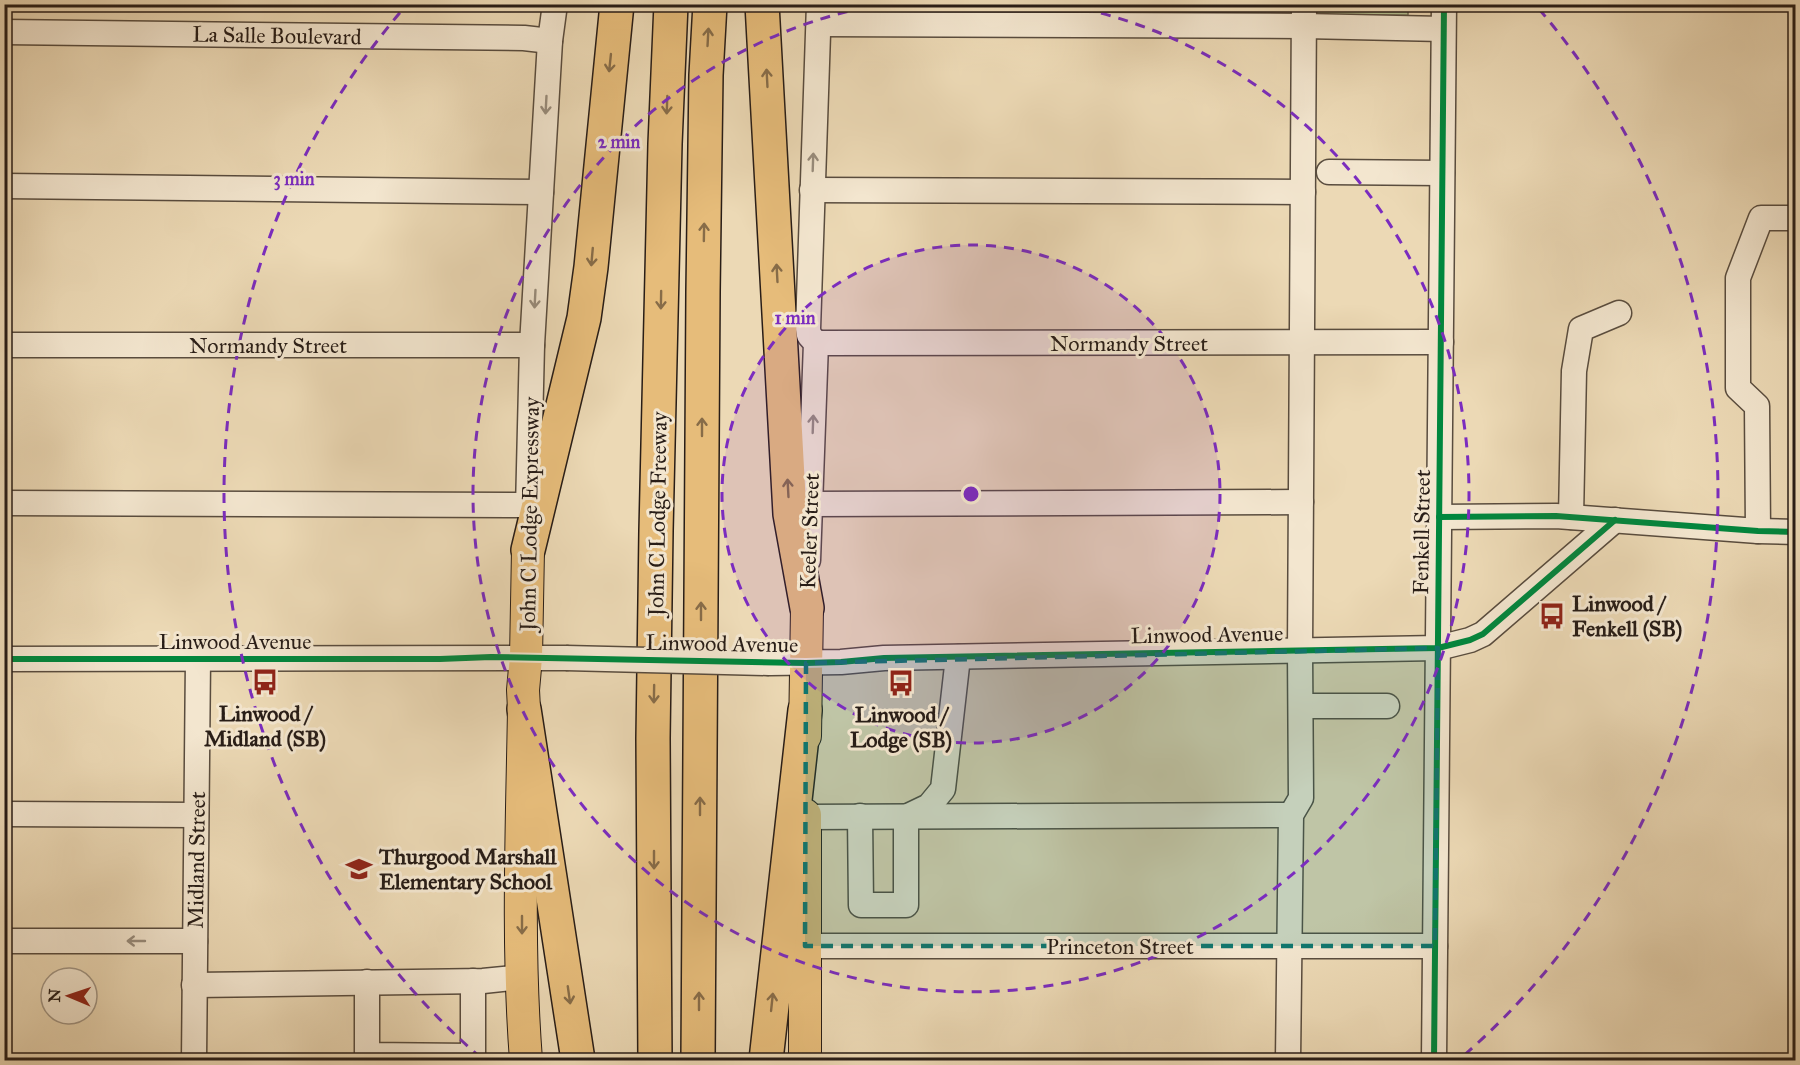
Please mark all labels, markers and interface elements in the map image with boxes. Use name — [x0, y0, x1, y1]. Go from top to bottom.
street label: La Salle Boulevard — [192, 21, 362, 50]
one-way arrow — [703, 27, 714, 47]
one-way arrow — [605, 52, 616, 72]
one-way arrow — [761, 68, 772, 88]
one-way arrow — [541, 94, 552, 114]
one-way arrow — [661, 94, 672, 114]
text: 2 min — [598, 131, 641, 153]
one-way arrow — [807, 152, 818, 172]
text: 3 min — [274, 168, 315, 191]
one-way arrow — [698, 222, 710, 242]
one-way arrow — [586, 246, 597, 266]
one-way arrow — [771, 263, 782, 283]
one-way arrow — [529, 289, 540, 309]
one-way arrow — [656, 289, 667, 309]
text: 1 min — [775, 307, 816, 329]
street label: Normandy Street — [1050, 330, 1208, 357]
street label: Normandy Street — [189, 332, 347, 359]
street label: John C Lodge Expressway — [514, 396, 545, 633]
street label: John C Lodge Freeway — [642, 411, 673, 619]
one-way arrow — [808, 414, 819, 434]
one-way arrow — [696, 417, 708, 437]
street label: Fenkell Street — [1407, 469, 1436, 595]
street label: Keeler Street — [794, 472, 825, 590]
one-way arrow — [783, 479, 794, 499]
centre of rings — [961, 484, 981, 504]
place label: Linwood / Fenkell (SB) — [1572, 590, 1682, 642]
one-way arrow — [695, 601, 707, 621]
bus stop icon: Linwood / Fenkell (SB) — [1537, 601, 1567, 631]
street label: Linwood Avenue — [1130, 620, 1284, 649]
street label: Linwood Avenue — [159, 628, 311, 655]
street label: Linwood Avenue — [645, 629, 799, 658]
bus stop icon: Linwood / Midland (SB) — [250, 667, 280, 697]
bus stop icon: Linwood / Lodge (SB) — [886, 668, 916, 698]
one-way arrow — [648, 684, 660, 704]
place label: Linwood / Midland (SB) — [204, 700, 326, 752]
place label: Linwood / Lodge (SB) — [850, 701, 952, 753]
street label: Midland Street — [182, 791, 211, 929]
one-way arrow — [694, 796, 706, 816]
place label: Thurgood Marshall Elementary School — [378, 843, 557, 895]
one-way arrow — [648, 849, 660, 869]
school or university icon: Thurgood Marshall Elementary School — [344, 854, 374, 884]
one-way arrow — [516, 915, 528, 935]
street label: Princeton Street — [1046, 933, 1194, 960]
one-way arrow — [127, 935, 147, 947]
north arrow — [39, 966, 99, 1026]
one-way arrow — [563, 985, 574, 1005]
text: N — [45, 988, 64, 1003]
one-way arrow — [693, 991, 705, 1011]
one-way arrow — [767, 993, 778, 1013]

